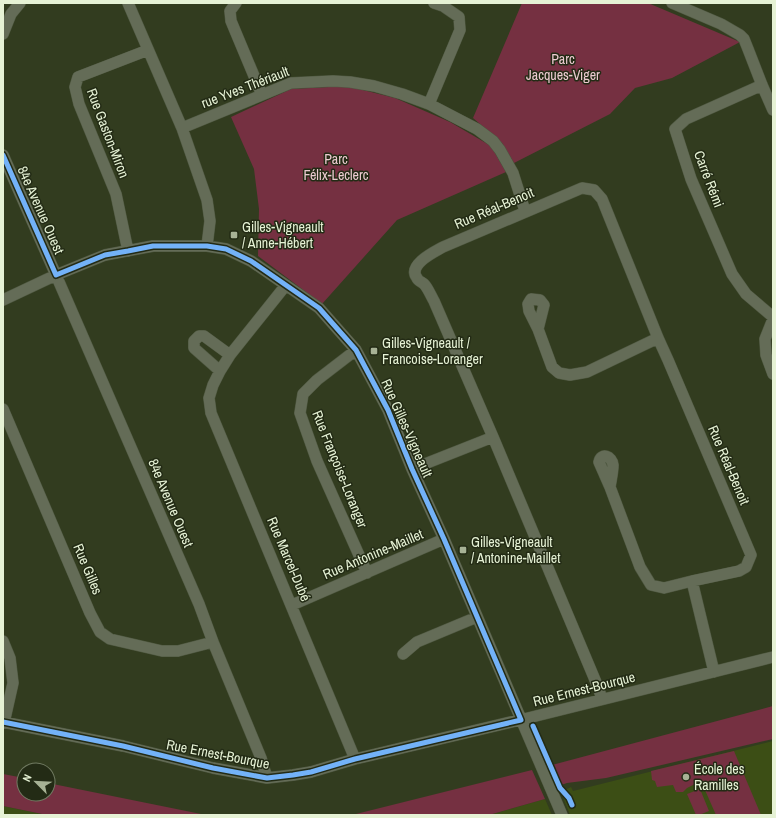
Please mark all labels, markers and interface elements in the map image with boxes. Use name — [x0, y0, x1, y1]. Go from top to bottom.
park label: Parc Jacques-Viger — [526, 50, 600, 84]
street label: rue Yves Thériault — [198, 62, 292, 112]
street label: Rue Gaston-Miron — [83, 86, 133, 180]
street label: Carré Rémi — [690, 148, 728, 210]
park label: Parc Félix-Leclerc — [303, 150, 369, 184]
street label: 84e Avenue Ouest — [14, 163, 68, 257]
street label: Rue Réal-Benoit — [451, 183, 537, 233]
place label: Gilles-Vigneault / Anne-Hébert — [242, 218, 323, 252]
marker: Gilles-Vigneault / Anne-Hébert — [229, 230, 239, 240]
place label: Gilles-Vigneault / Francoise-Loranger — [382, 334, 483, 368]
marker: Gilles-Vigneault / Francoise-Loranger — [369, 346, 379, 356]
street label: Rue Gilles-Vigneault — [377, 376, 437, 480]
street label: Rue Françoise-Loranger — [308, 408, 372, 531]
street label: Rue Réal-Benoit — [704, 422, 754, 508]
street label: 84e Avenue Ouest — [144, 456, 198, 550]
street label: Rue Marcel-Dubé — [263, 514, 315, 604]
street label: Rue Antonine-Maillet — [320, 525, 426, 583]
place label: Gilles-Vigneault / Antonine-Maillet — [471, 533, 560, 567]
street label: Rue Gilles — [69, 541, 107, 597]
marker: Gilles-Vigneault / Antonine-Maillet — [458, 545, 468, 555]
street label: Rue Ernest-Bourque — [531, 668, 637, 710]
street label: Rue Ernest-Bourque — [165, 735, 271, 773]
place label: École des Ramilles — [694, 760, 745, 794]
north arrow — [16, 762, 56, 802]
text: N — [19, 772, 35, 784]
marker: École des Ramilles — [681, 772, 691, 782]

